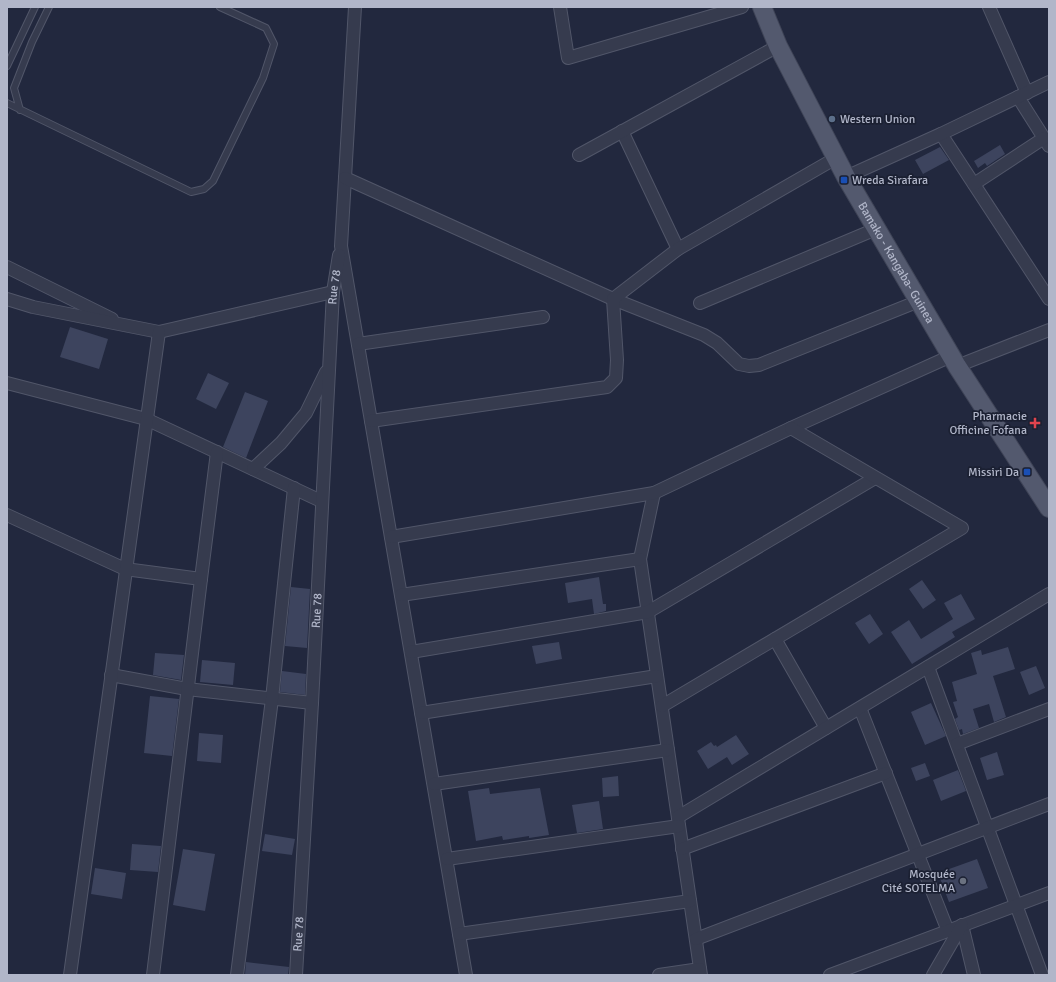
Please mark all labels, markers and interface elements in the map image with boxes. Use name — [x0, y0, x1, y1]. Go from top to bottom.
place label: Western Union — [840, 112, 915, 127]
marker: Western Union — [827, 114, 837, 124]
place label: Wreda Sirafara — [852, 173, 928, 188]
marker: Wreda Sirafara — [839, 175, 849, 185]
street label: Bamako - Kangaba- Guinea — [855, 199, 938, 326]
street label: Rue 78 — [325, 269, 344, 305]
place label: Pharmacie Officine Fofana — [949, 409, 1027, 438]
marker: Pharmacie Officine Fofana — [1030, 418, 1040, 428]
place label: Missiri Da — [968, 465, 1019, 480]
marker: Missiri Da — [1022, 467, 1032, 477]
street label: Rue 78 — [308, 593, 325, 629]
place label: Mosquée Cité SOTELMA — [882, 867, 956, 896]
marker: Mosquée Cité SOTELMA — [958, 876, 968, 886]
street label: Rue 78 — [290, 916, 307, 952]

